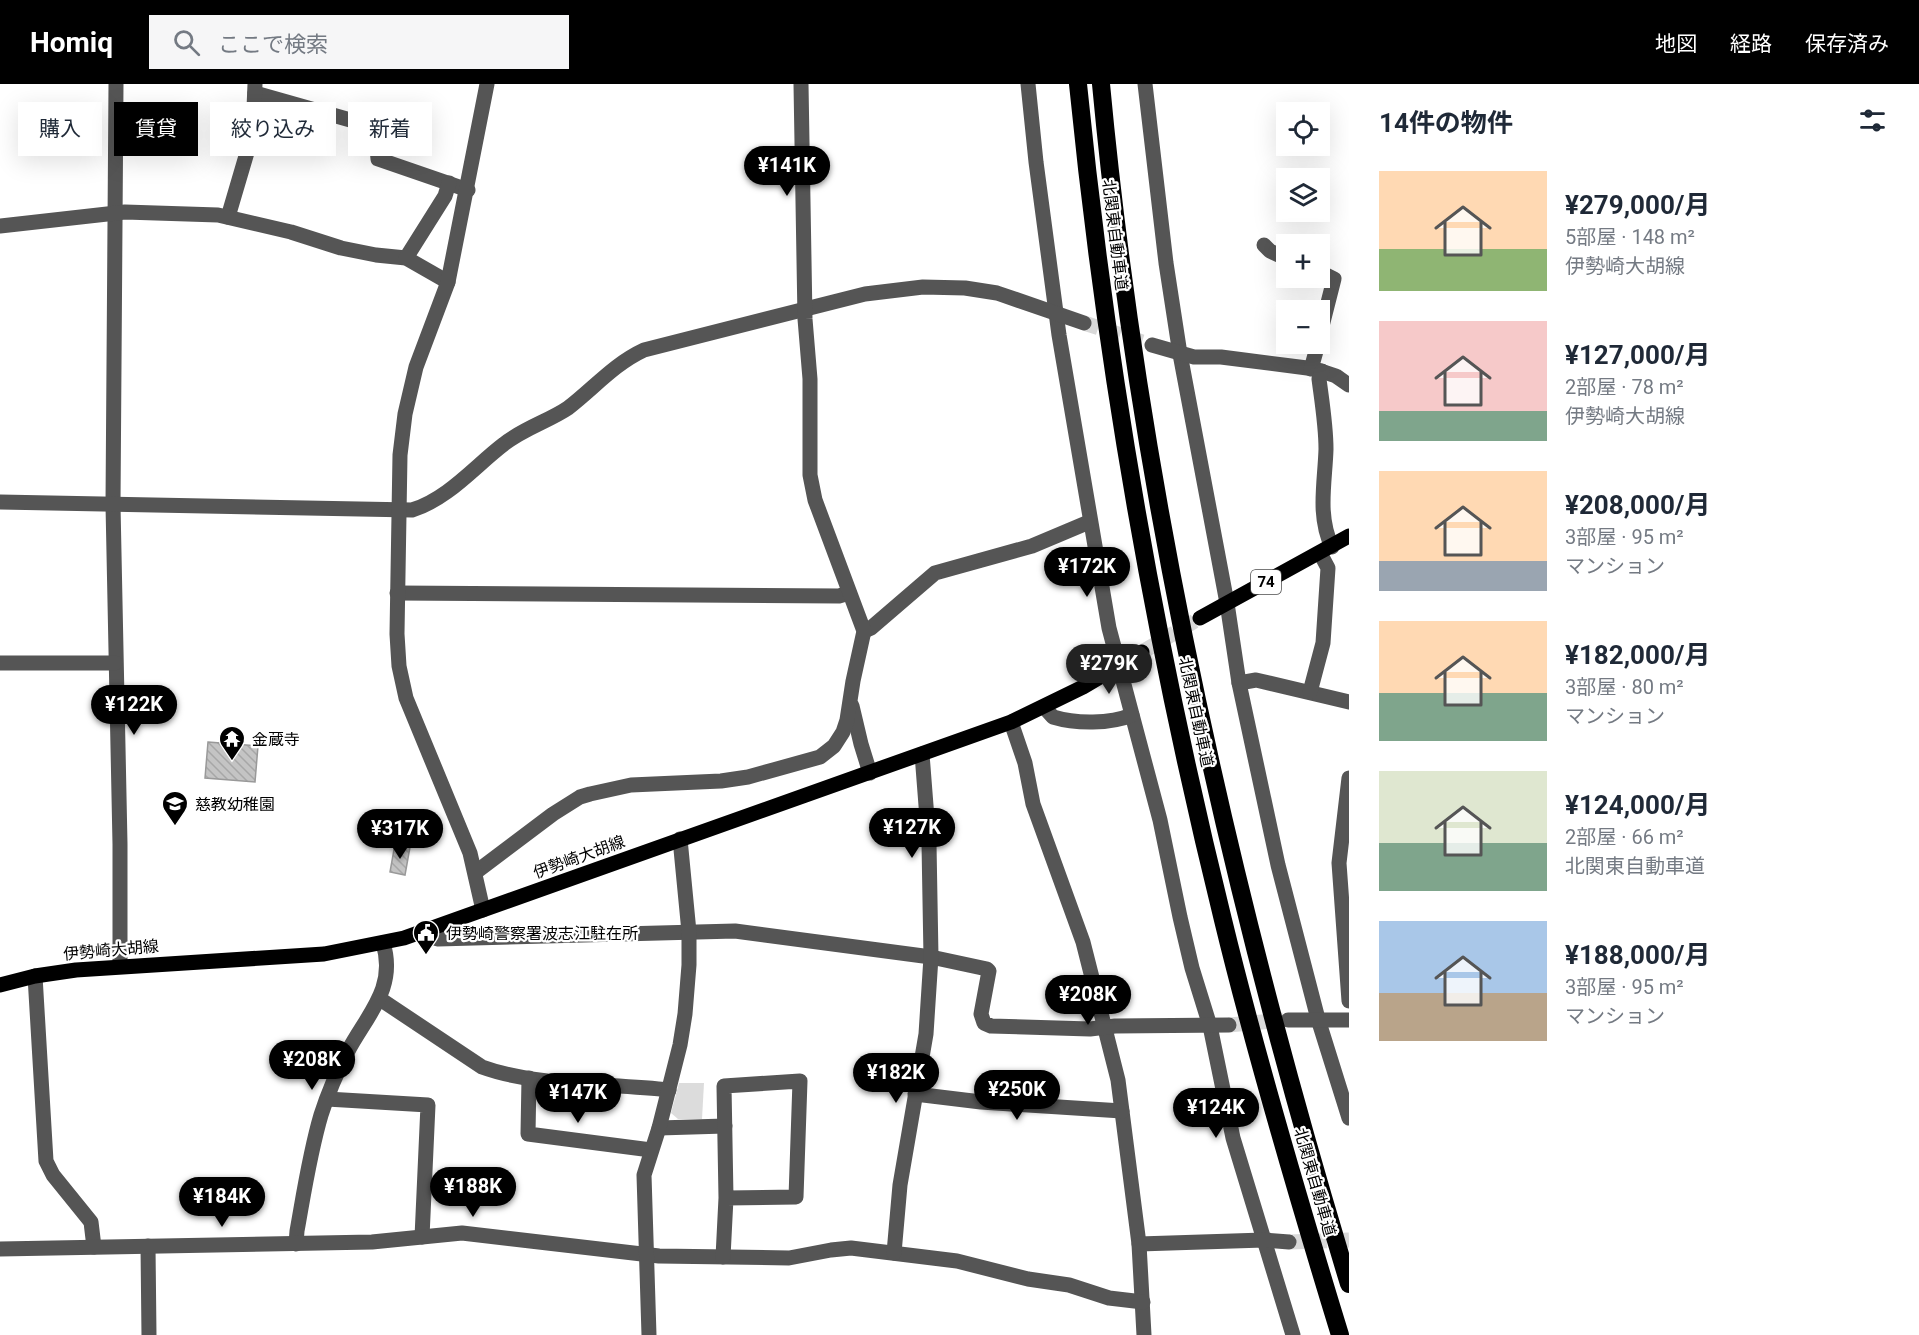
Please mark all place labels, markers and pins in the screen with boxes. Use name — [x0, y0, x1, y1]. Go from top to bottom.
pin: ¥141K — [745, 146, 829, 197]
pin: ¥172K — [1045, 547, 1129, 598]
pin: ¥279K — [1067, 644, 1151, 695]
pin: ¥122K — [92, 685, 176, 736]
temple icon: 金蔵寺 — [217, 724, 247, 762]
place label: 金蔵寺 — [252, 730, 300, 749]
school or university icon: 慈教幼稚園 — [160, 789, 190, 827]
place label: 慈教幼稚園 — [195, 795, 275, 814]
pin: ¥127K — [870, 808, 954, 859]
pin: ¥317K — [358, 809, 442, 860]
public building icon: 伊勢崎警察署波志江駐在所 — [411, 918, 441, 956]
place label: 伊勢崎警察署波志江駐在所 — [446, 924, 638, 943]
pin: ¥208K — [1046, 975, 1130, 1026]
pin: ¥208K — [270, 1040, 354, 1091]
pin: ¥182K — [854, 1053, 938, 1104]
pin: ¥250K — [975, 1070, 1059, 1121]
pin: ¥147K — [536, 1073, 620, 1124]
pin: ¥124K — [1174, 1088, 1258, 1139]
pin: ¥188K — [431, 1167, 515, 1218]
pin: ¥184K — [180, 1177, 264, 1228]

